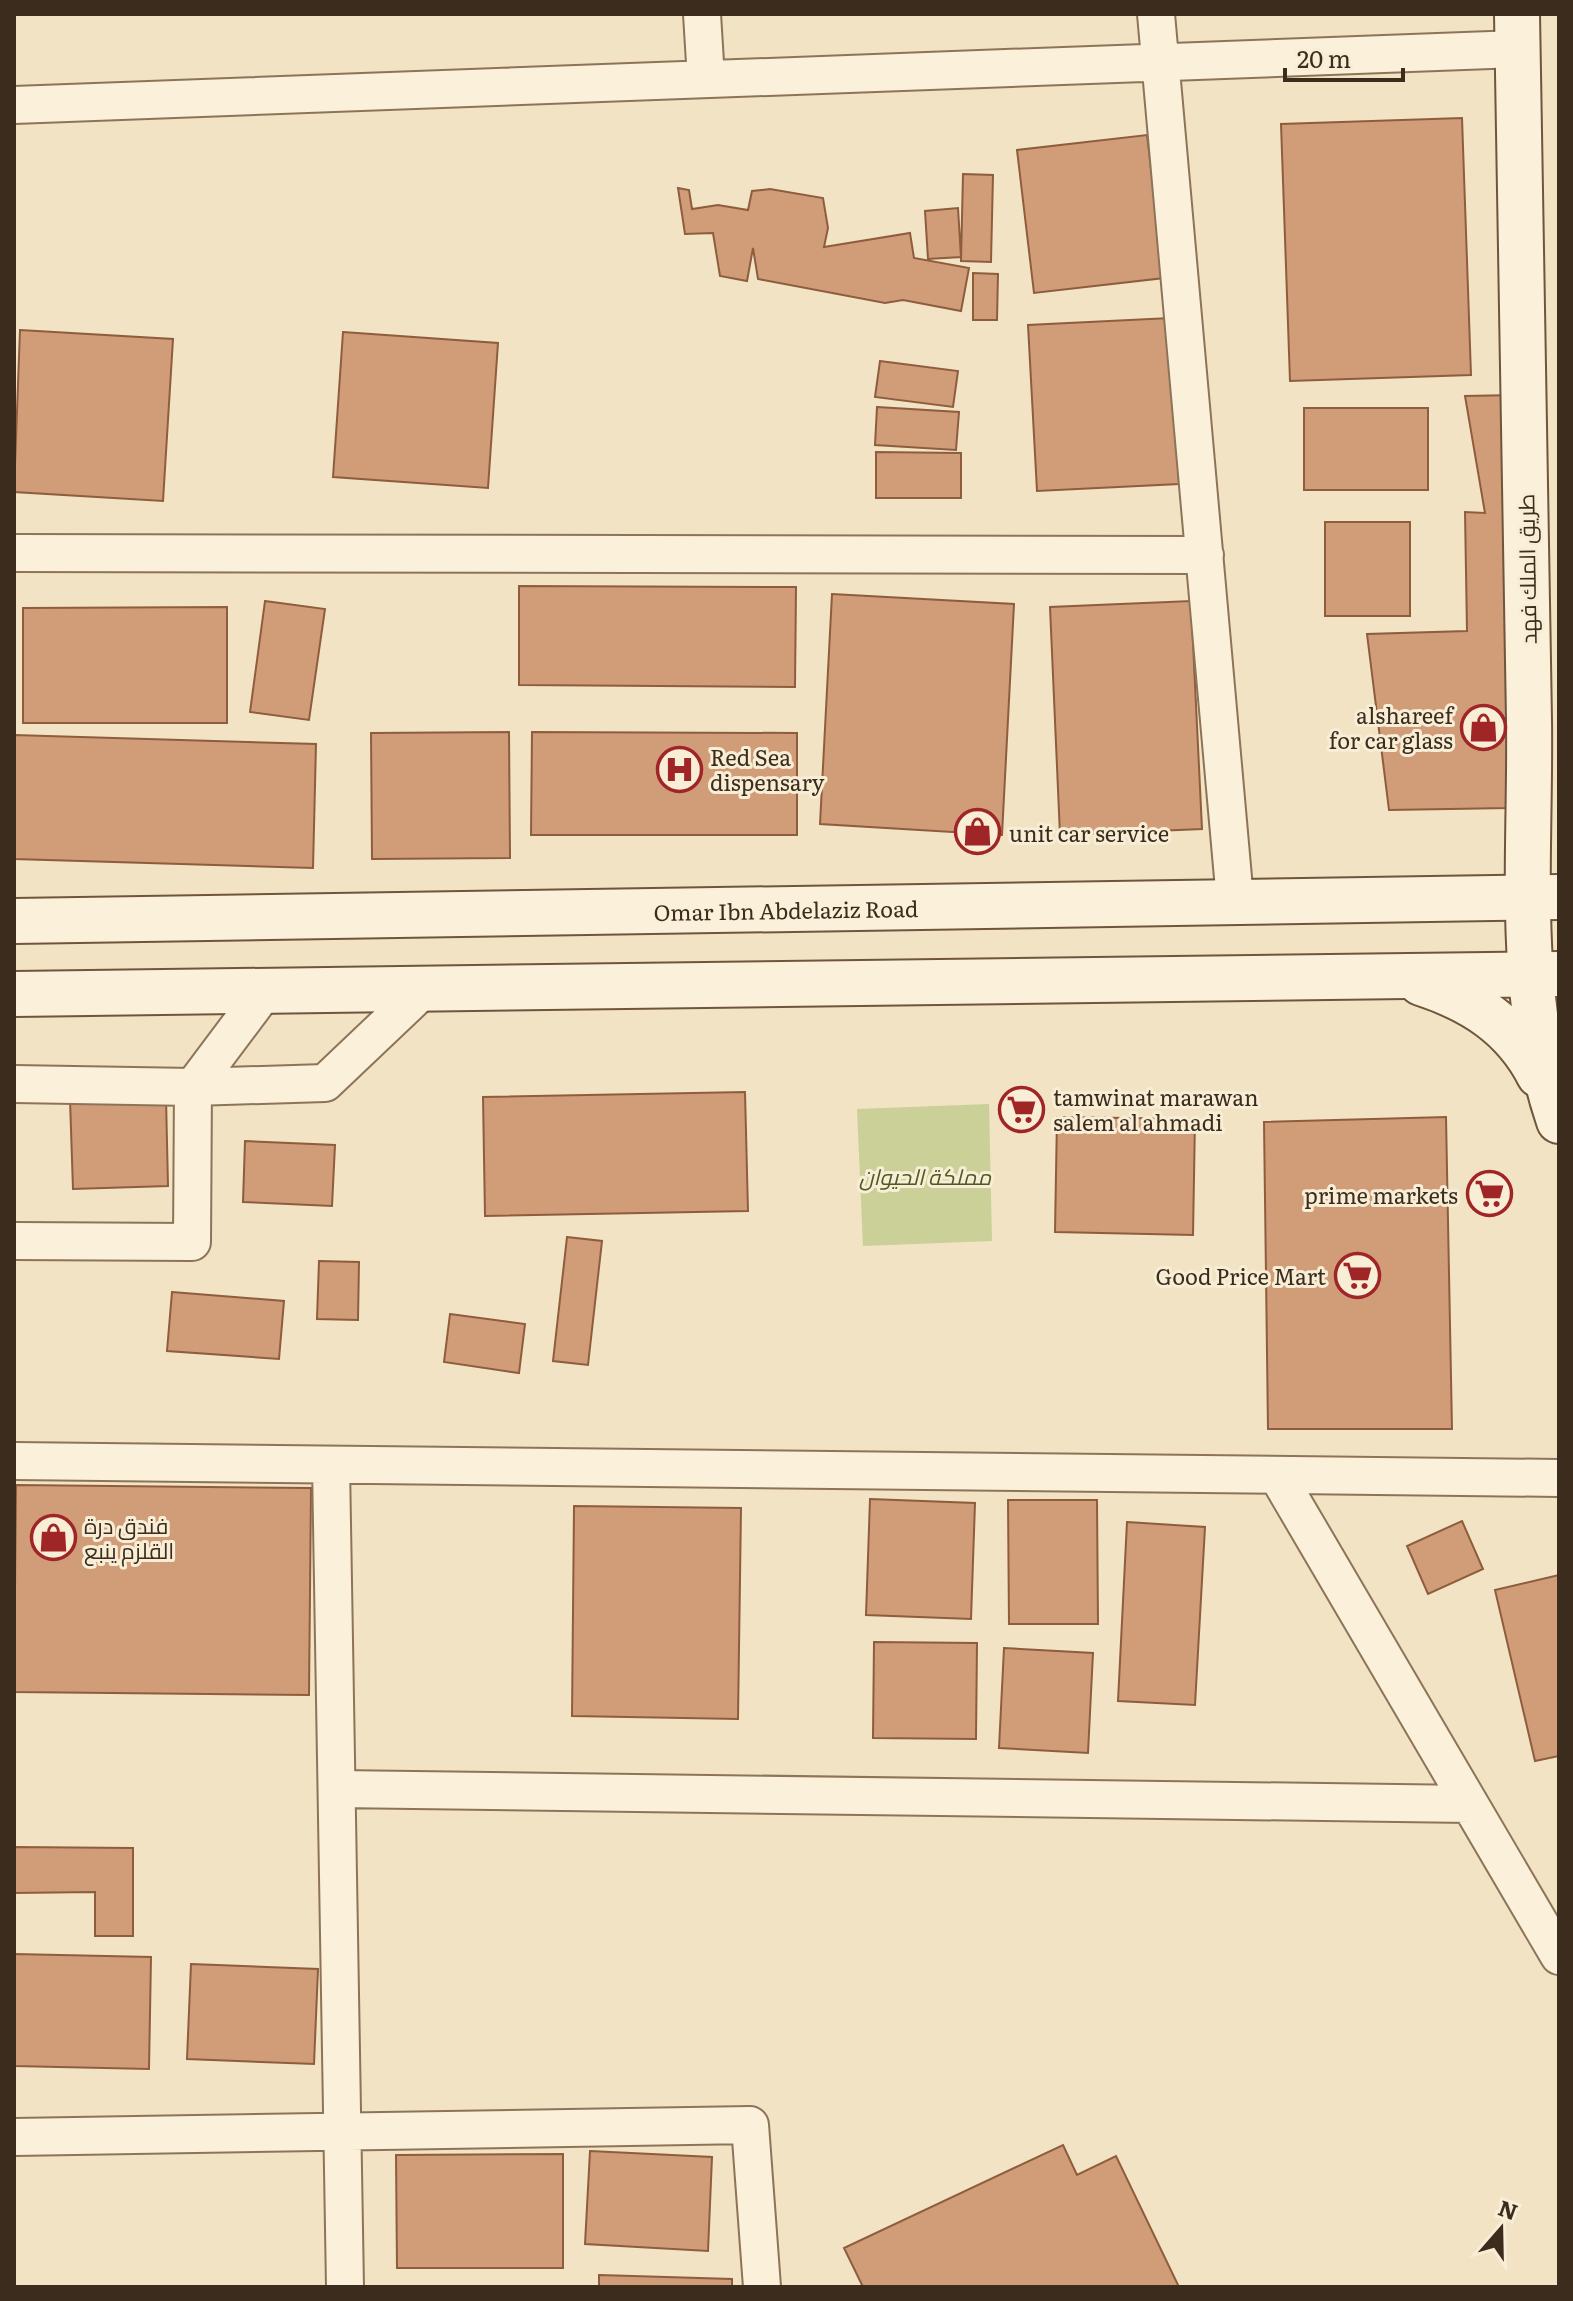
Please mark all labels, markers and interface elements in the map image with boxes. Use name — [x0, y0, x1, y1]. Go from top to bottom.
scale bar — [1285, 32, 1403, 82]
text: 20 m — [1297, 40, 1351, 75]
street label: طريق الملك فهد — [1508, 494, 1544, 644]
place label: alshareef for car glass — [1329, 698, 1454, 756]
shop icon: alshareef for car glass — [1460, 703, 1508, 751]
place label: Red Sea dispensary — [710, 740, 825, 798]
hospital icon: Red Sea dispensary — [655, 745, 703, 793]
shop icon: unit car service — [954, 808, 1002, 856]
place label: unit car service — [1009, 816, 1169, 849]
street label: Omar Ibn Abdelaziz Road — [653, 890, 919, 928]
place label: tamwinat marawan salem al ahmadi — [1053, 1080, 1258, 1138]
supermarket icon: tamwinat marawan salem al ahmadi — [998, 1085, 1046, 1133]
park label: مملكة الحيوان — [859, 1159, 992, 1192]
supermarket icon: prime markets — [1465, 1170, 1513, 1218]
place label: prime markets — [1304, 1178, 1458, 1211]
supermarket icon: Good Price Mart — [1333, 1251, 1381, 1299]
place label: Good Price Mart — [1156, 1259, 1326, 1292]
place label: فندق درة القلزم ينبع — [84, 1508, 174, 1567]
shop icon: فندق درة القلزم ينبع — [29, 1513, 77, 1561]
north arrow — [1461, 2189, 1541, 2269]
text: N — [1494, 2190, 1523, 2227]

